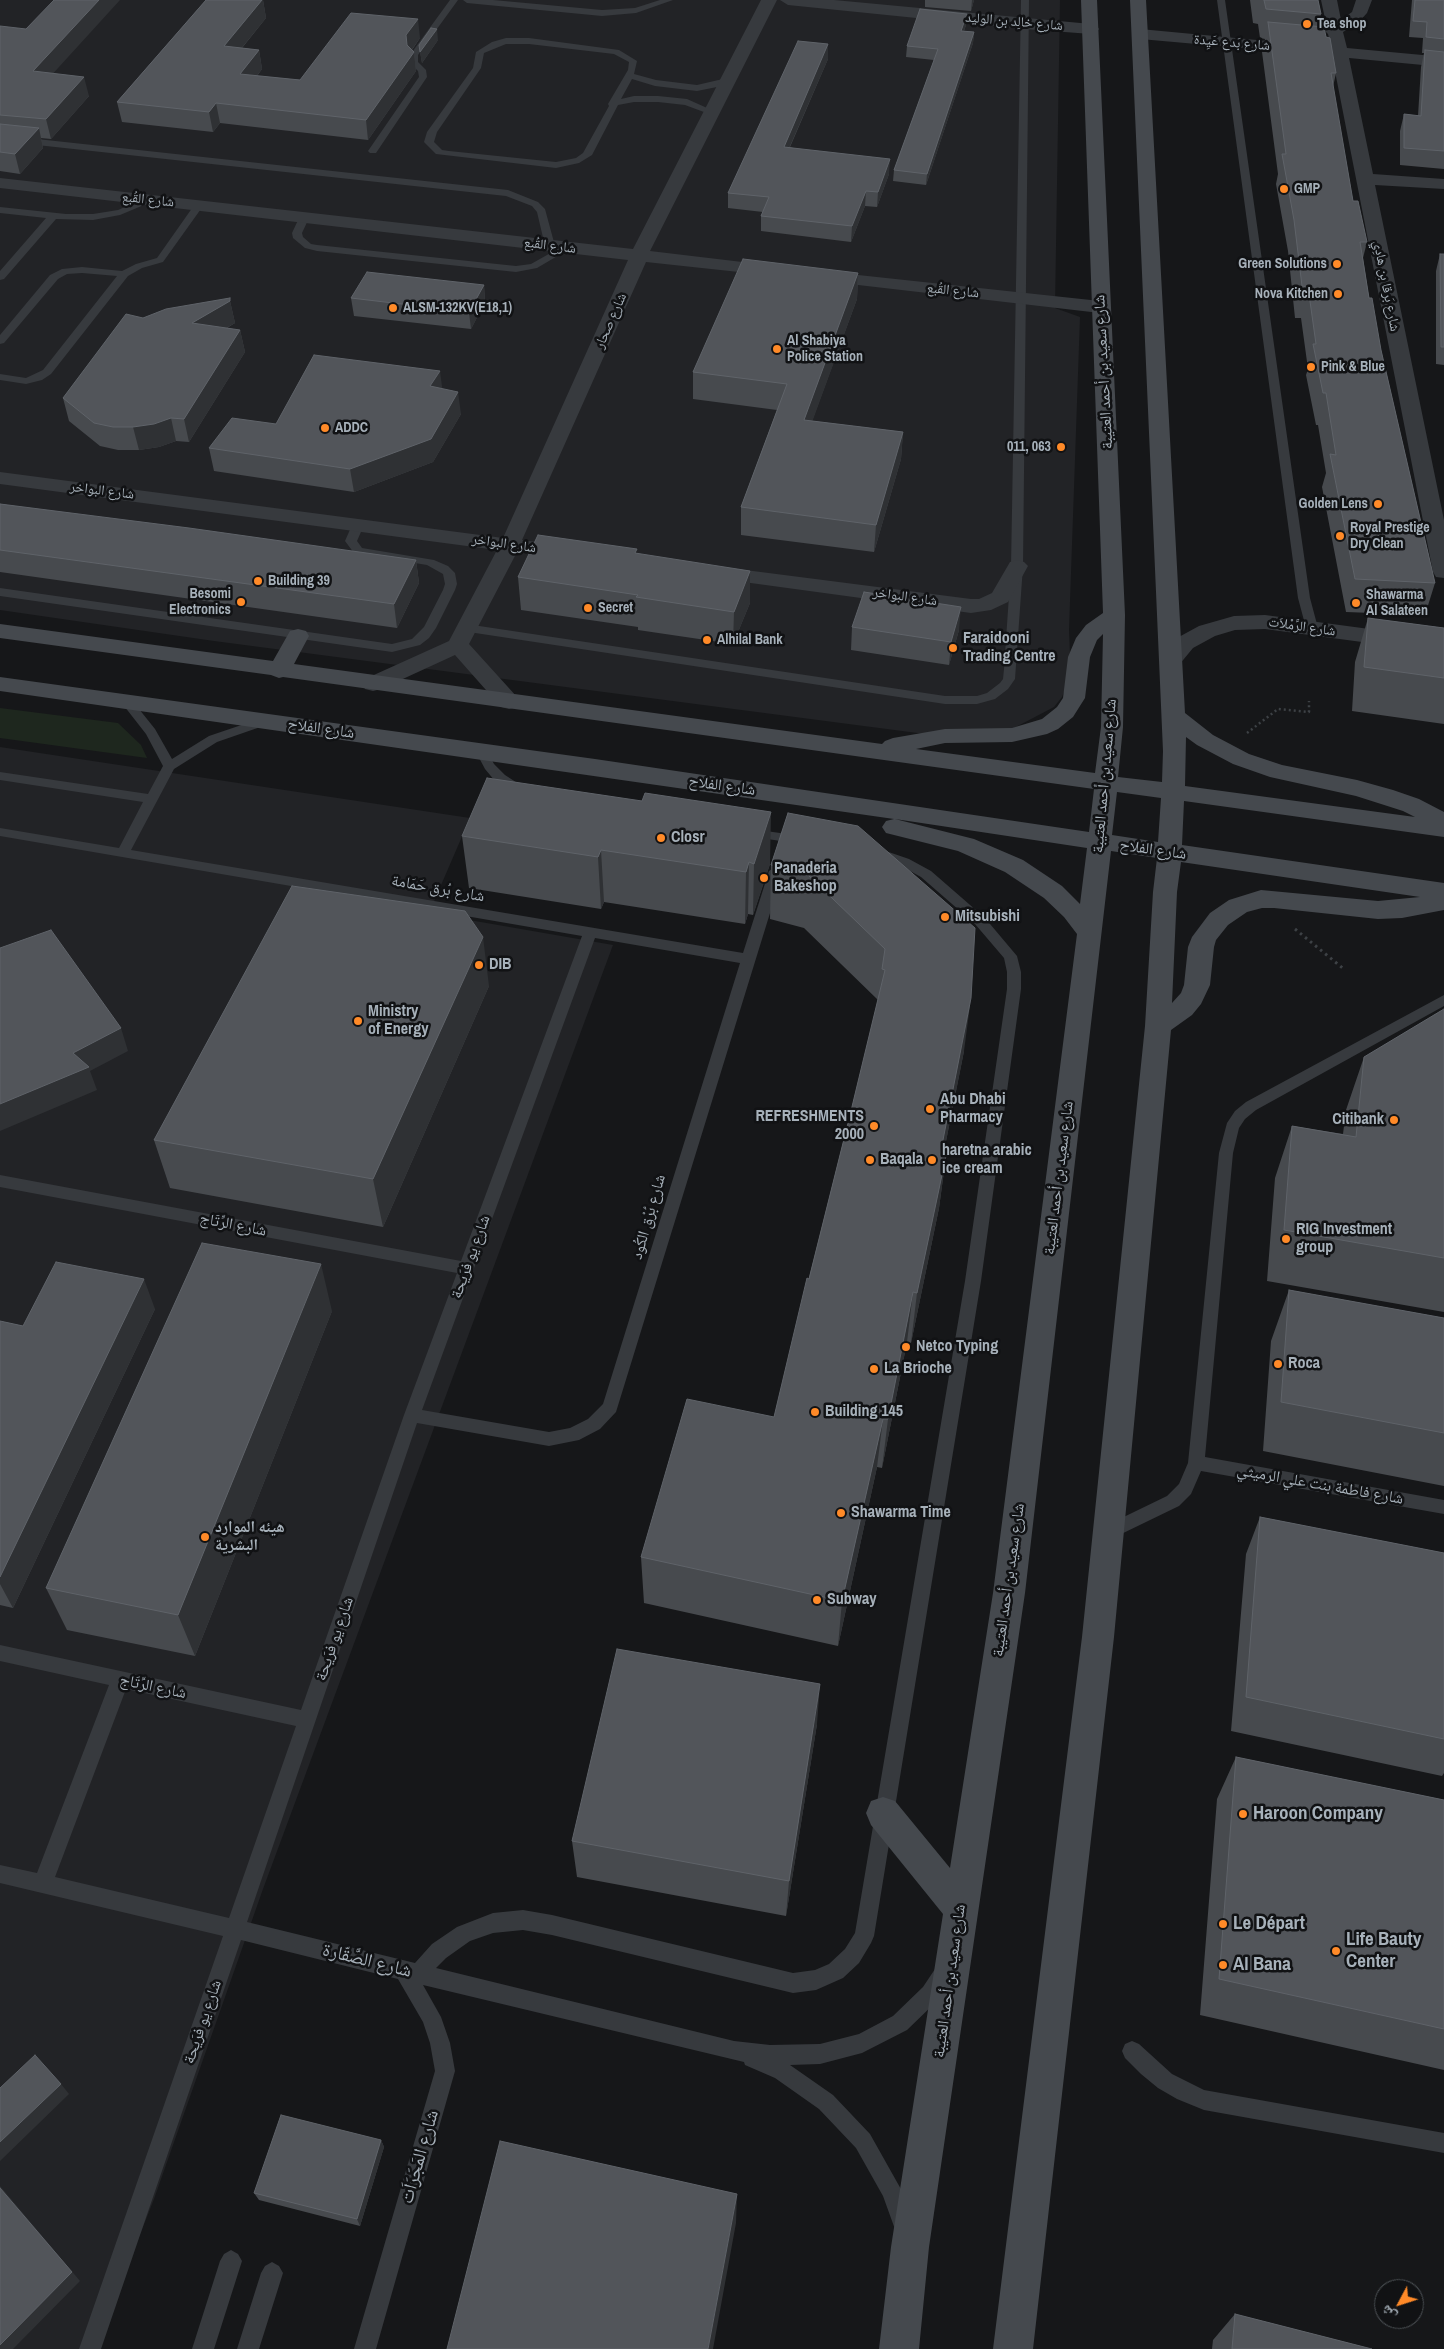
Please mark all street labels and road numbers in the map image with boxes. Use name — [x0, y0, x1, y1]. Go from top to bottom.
street label: شارع خالِد بن الوليد — [965, 9, 1063, 35]
street label: شارع بَدع عَيِدة — [1193, 31, 1271, 55]
street label: شارع القُبع — [121, 189, 175, 211]
street label: شارع القُبع — [523, 234, 577, 258]
street label: شارع بَرقا بن هادِي — [1369, 239, 1403, 333]
street label: شارع القُبع — [926, 280, 980, 302]
street label: شارع صحار — [591, 291, 631, 351]
street label: شارع سعيد بن أحمد العتيبة — [1090, 294, 1118, 450]
street label: شارع البواخر — [69, 479, 135, 503]
street label: شارع البواخر — [471, 531, 537, 557]
street label: شارع البواخر — [872, 584, 938, 610]
street label: شارع الرَّمْلاَت — [1267, 614, 1337, 640]
street label: شارع سعيد بن أحمد العتيبة — [1089, 698, 1121, 854]
street label: شارع الفلاح — [286, 715, 356, 743]
street label: شارع الفلاح — [687, 772, 757, 800]
street label: شارع الفلاح — [1118, 836, 1188, 864]
street label: شارع بُرق حَمَامة — [390, 871, 486, 907]
street label: شارع سعيد بن أحمد العتيبة — [1040, 1100, 1078, 1256]
street label: شارع بُرْق الكُود — [628, 1172, 670, 1262]
street label: شارع الرِّتَاج — [198, 1209, 268, 1241]
street label: شارع يو فرَيحة — [447, 1213, 495, 1301]
street label: شارع فاطمة بنت علي الرميثي — [1235, 1461, 1405, 1509]
street label: شارع سعيد بن أحمد العتيبة — [989, 1502, 1029, 1658]
street label: شارع يو فرَيحة — [312, 1595, 358, 1683]
street label: شارع الرِّتَاج — [118, 1671, 188, 1703]
street label: شارع سعيد بن أحمد العتيبة — [930, 1903, 970, 2059]
street label: شارع الصَّقّارة — [320, 1939, 414, 1983]
street label: شارع يو فرَيحة — [180, 1978, 226, 2066]
street label: شارع المَجَرَاَت — [396, 2108, 444, 2206]

